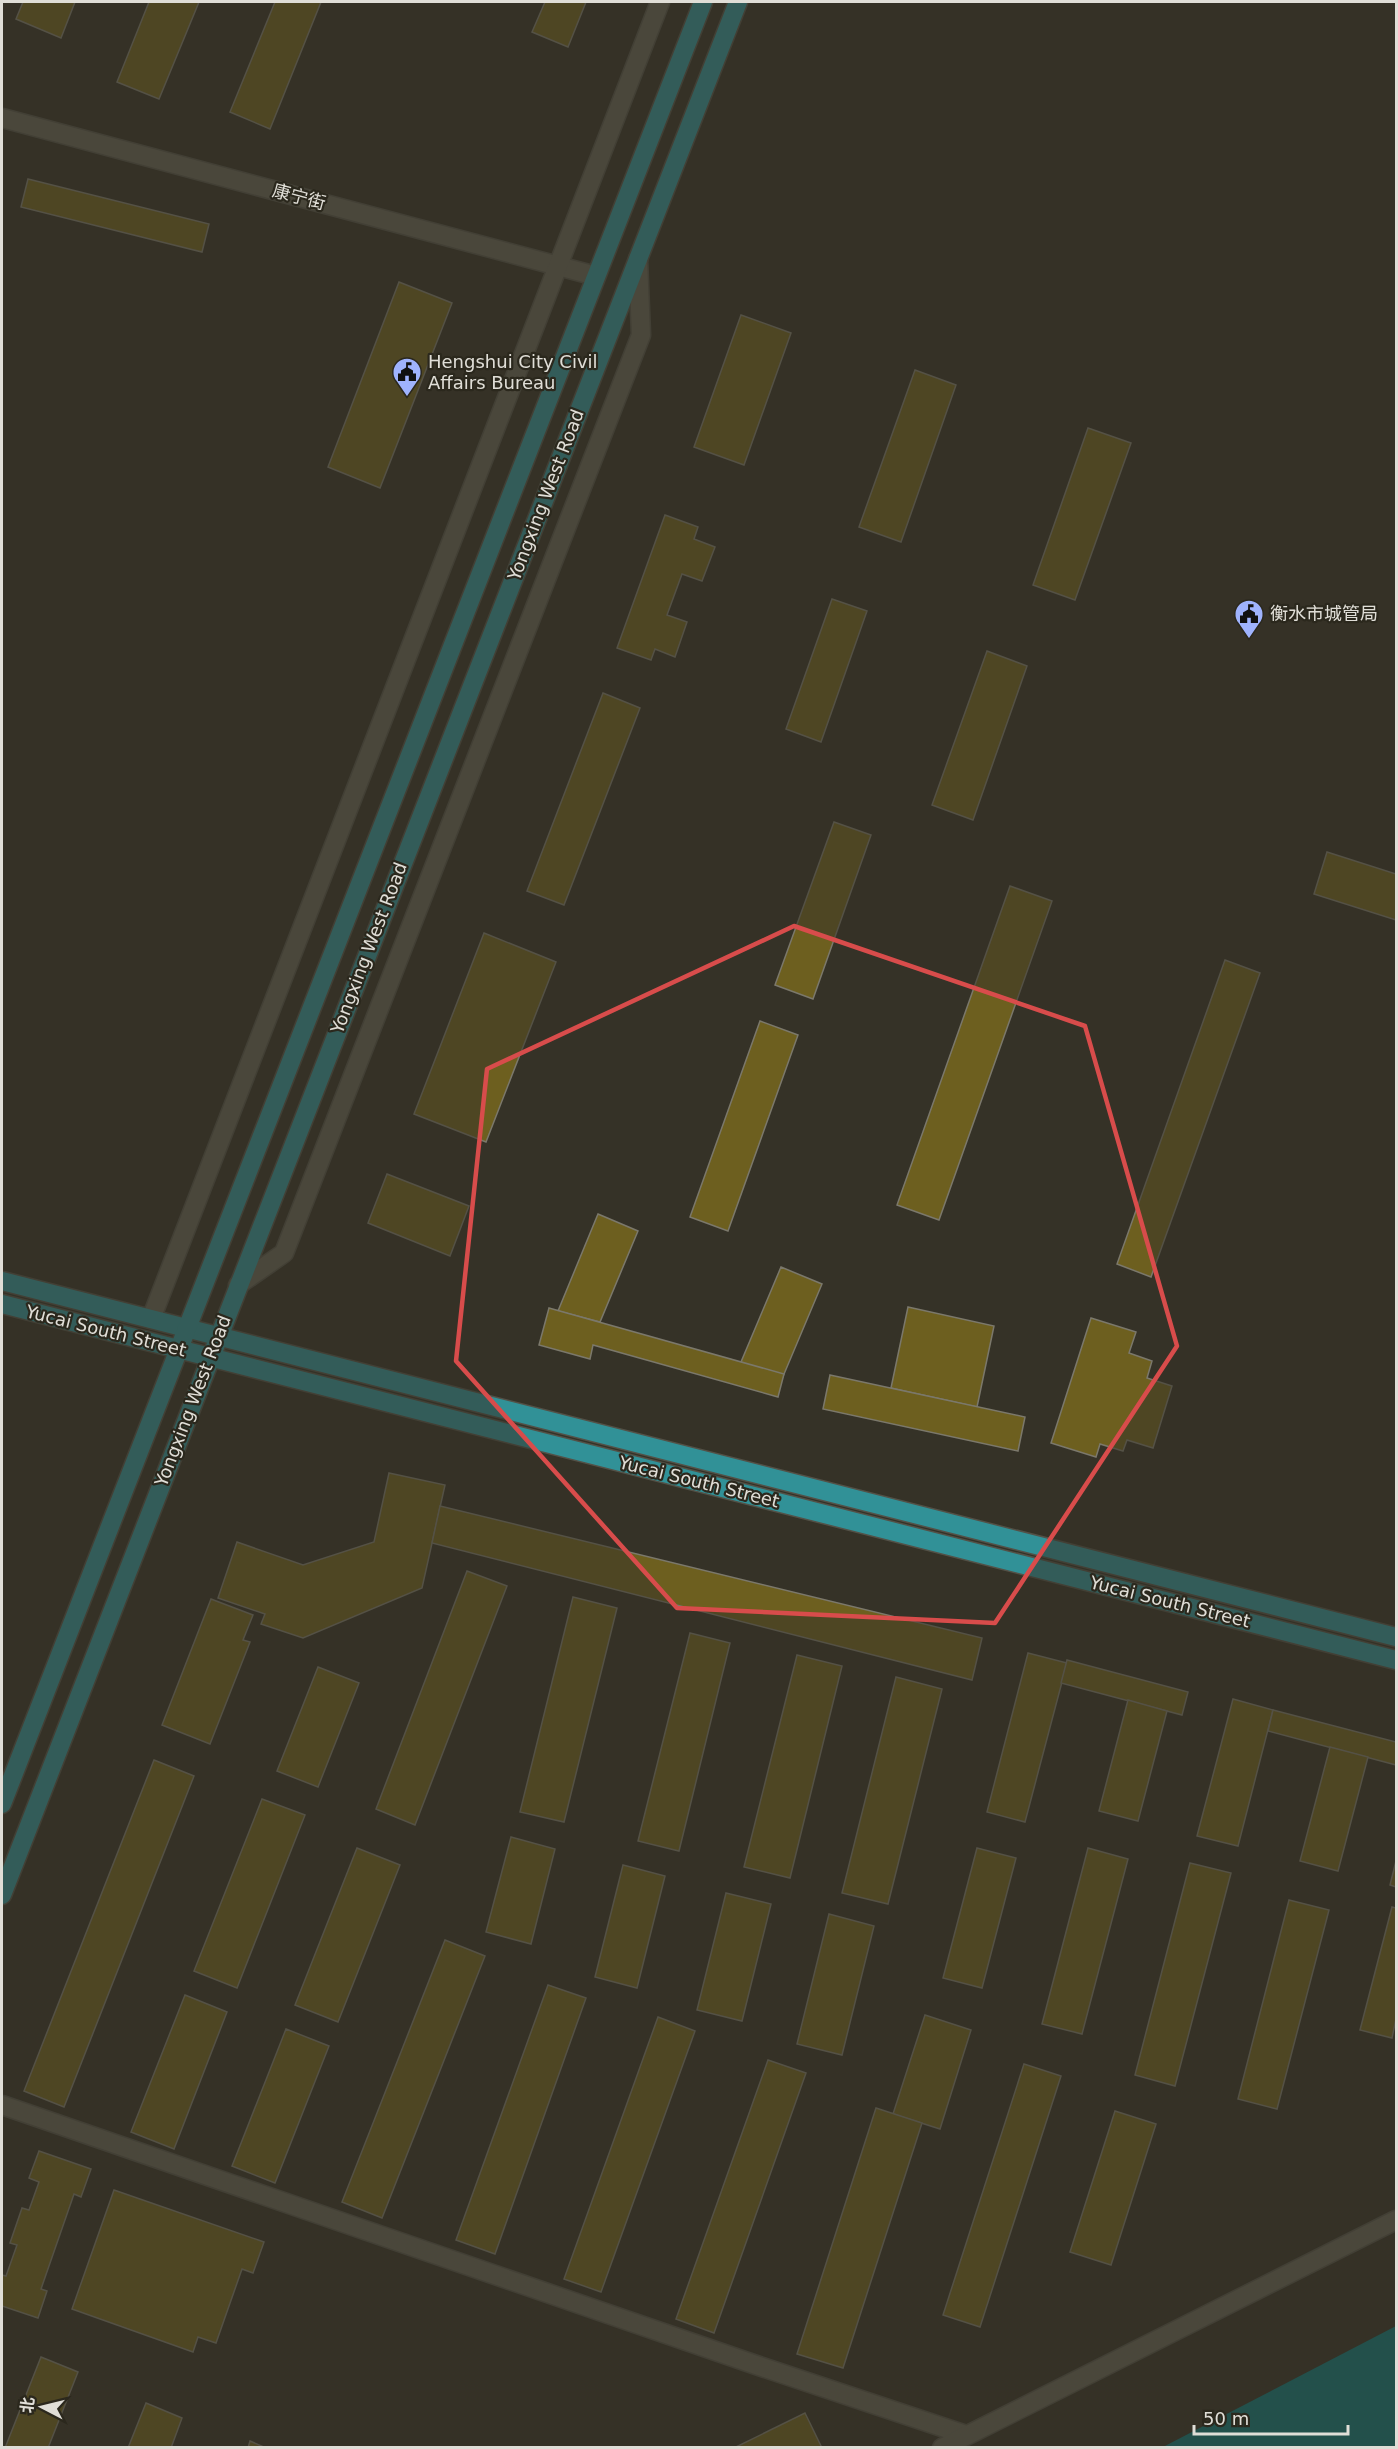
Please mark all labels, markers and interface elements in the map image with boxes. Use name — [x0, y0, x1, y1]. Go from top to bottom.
street label: 康宁街 — [270, 179, 328, 214]
place label: Hengshui City Civil Affairs Bureau — [428, 351, 598, 393]
public building icon: Hengshui City Civil Affairs Bureau — [391, 356, 423, 398]
street label: Yongxing West Road — [503, 406, 588, 584]
public building icon: 衡水市城管局 — [1233, 598, 1265, 640]
place label: 衡水市城管局 — [1270, 603, 1378, 624]
street label: Yongxing West Road — [326, 859, 411, 1037]
street label: Yucai South Street — [23, 1300, 189, 1361]
street label: Yongxing West Road — [150, 1312, 235, 1490]
street label: Yucai South Street — [616, 1451, 782, 1512]
street label: Yucai South Street — [1087, 1571, 1253, 1632]
north arrow — [12, 2377, 72, 2437]
text: 北 — [17, 2396, 38, 2414]
scale bar — [1194, 2398, 1348, 2436]
text: 50 m — [1203, 2408, 1249, 2429]

